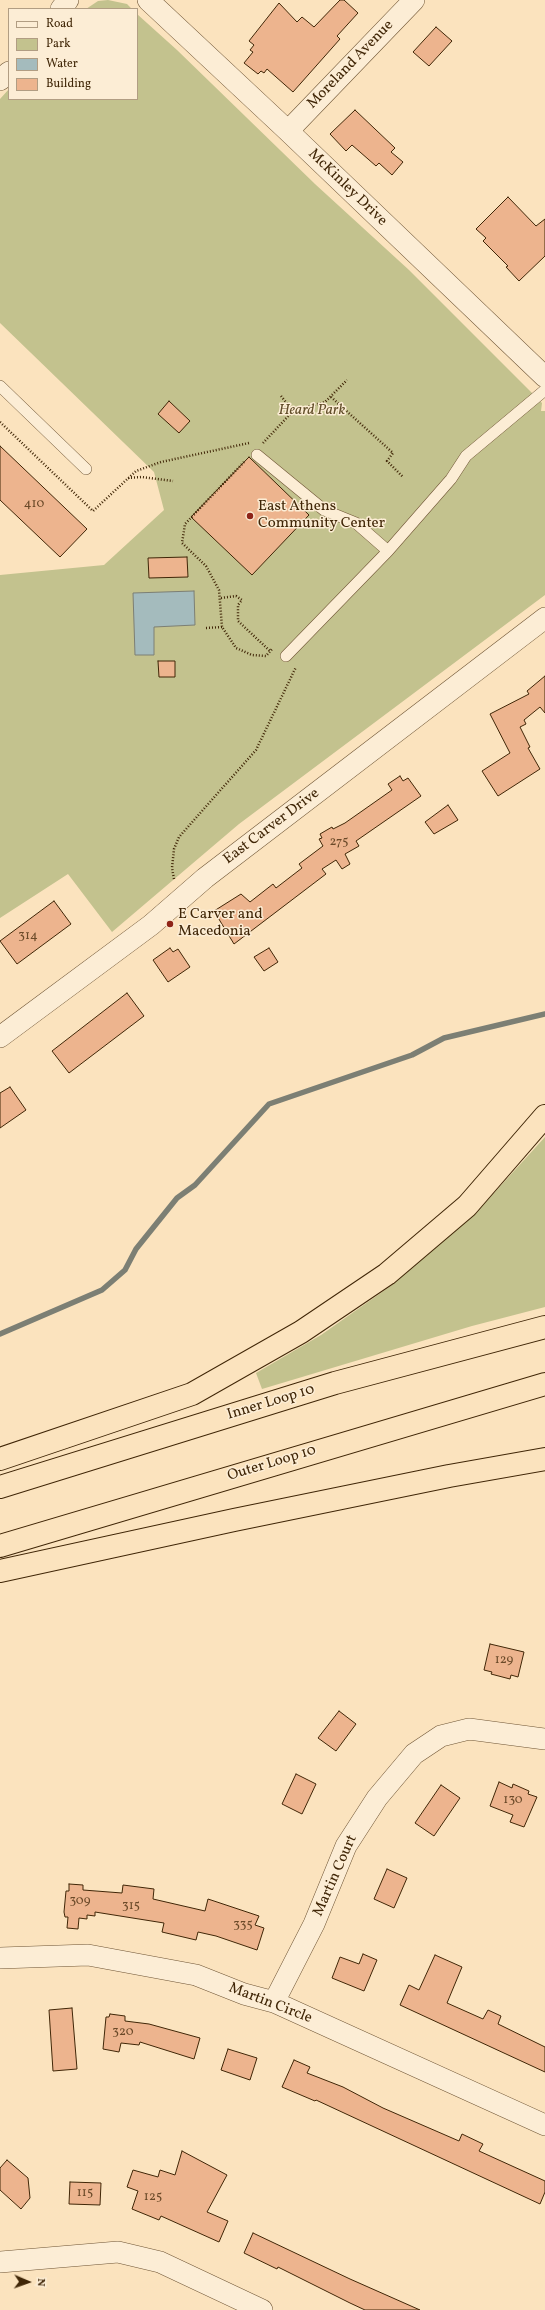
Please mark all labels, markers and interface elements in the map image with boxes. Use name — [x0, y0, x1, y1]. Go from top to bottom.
legend — [8, 8, 138, 100]
text: Road — [46, 16, 73, 32]
street label: Moreland Avenue — [304, 17, 398, 113]
text: Park — [46, 36, 71, 52]
text: Water — [46, 56, 78, 72]
text: Building — [46, 76, 91, 92]
street label: McKinley Drive — [304, 146, 390, 230]
park label: Heard Park — [279, 402, 345, 420]
house number: 410 — [24, 497, 44, 513]
place label: East Athens Community Center — [258, 498, 385, 533]
marker: East Athens Community Center — [245, 511, 255, 521]
street label: East Carver Drive — [220, 785, 324, 869]
house number: 275 — [329, 835, 349, 851]
place label: E Carver and Macedonia — [178, 906, 263, 941]
marker: E Carver and Macedonia — [165, 919, 175, 929]
house number: 314 — [18, 929, 38, 945]
street label: Inner Loop 10 — [225, 1381, 317, 1425]
street label: Outer Loop 10 — [226, 1442, 318, 1486]
house number: 129 — [495, 1653, 513, 1669]
house number: 130 — [503, 1793, 523, 1809]
street label: Martin Court — [310, 1832, 362, 1920]
house number: 309 — [69, 1894, 91, 1910]
house number: 315 — [122, 1899, 140, 1915]
house number: 335 — [233, 1918, 253, 1934]
street label: Martin Circle — [226, 1980, 314, 2028]
house number: 320 — [112, 2025, 134, 2041]
house number: 115 — [77, 2186, 93, 2202]
house number: 125 — [144, 2190, 162, 2206]
north arrow — [8, 2262, 48, 2302]
text: N — [33, 2278, 48, 2287]

